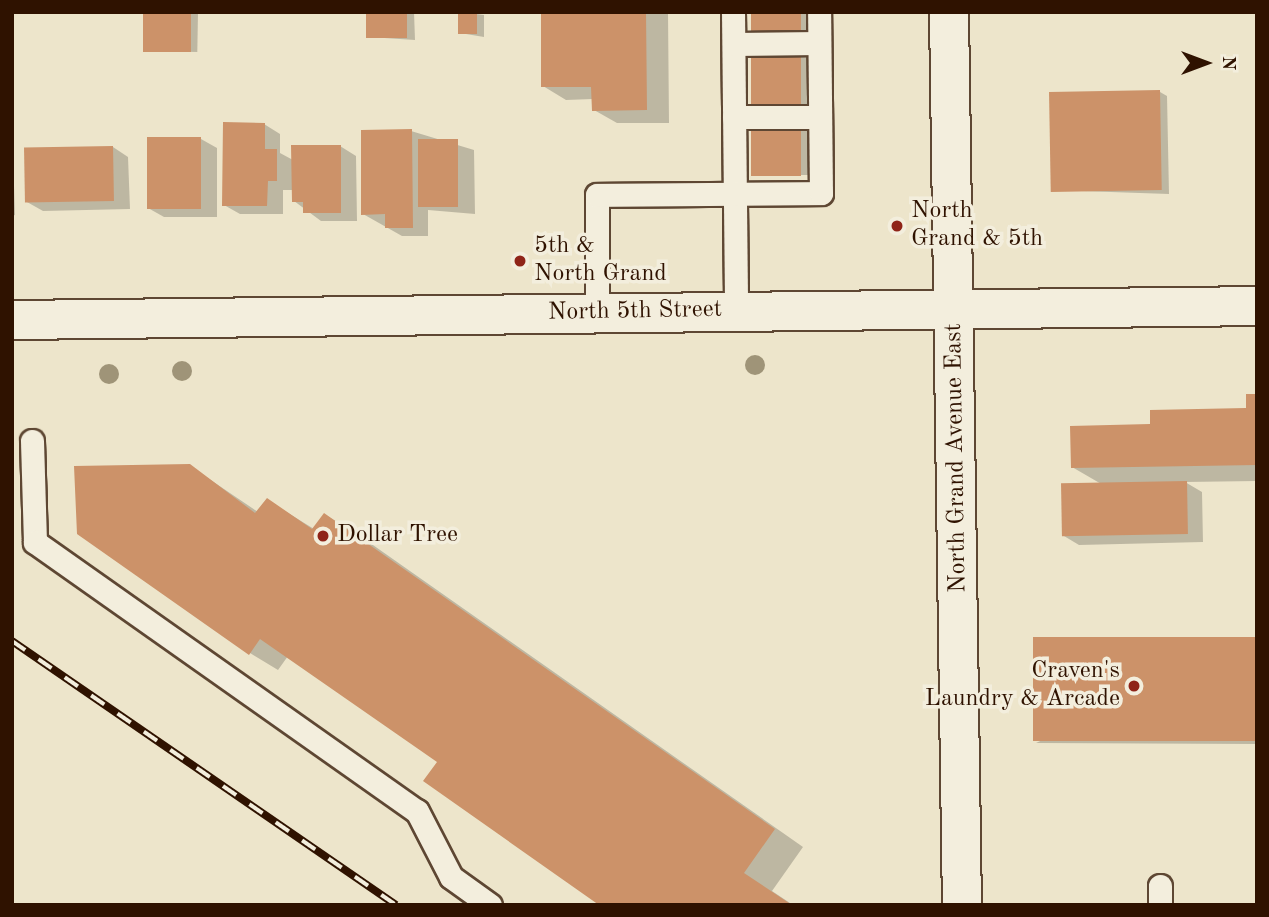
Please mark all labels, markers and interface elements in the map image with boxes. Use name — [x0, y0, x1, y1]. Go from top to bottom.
north arrow — [1171, 28, 1241, 98]
text: N — [1218, 56, 1237, 70]
place label: North Grand & 5th — [911, 198, 1043, 254]
marker: North Grand & 5th — [889, 218, 905, 234]
place label: 5th & North Grand — [534, 233, 667, 289]
marker: 5th & North Grand — [512, 253, 528, 269]
street label: North 5th Street — [548, 296, 722, 328]
street label: North Grand Avenue East — [940, 323, 974, 593]
place label: Dollar Tree — [337, 522, 458, 550]
marker: Dollar Tree — [315, 528, 331, 544]
place label: Craven's Laundry & Arcade — [925, 658, 1120, 714]
marker: Craven's Laundry & Arcade — [1126, 678, 1142, 694]

